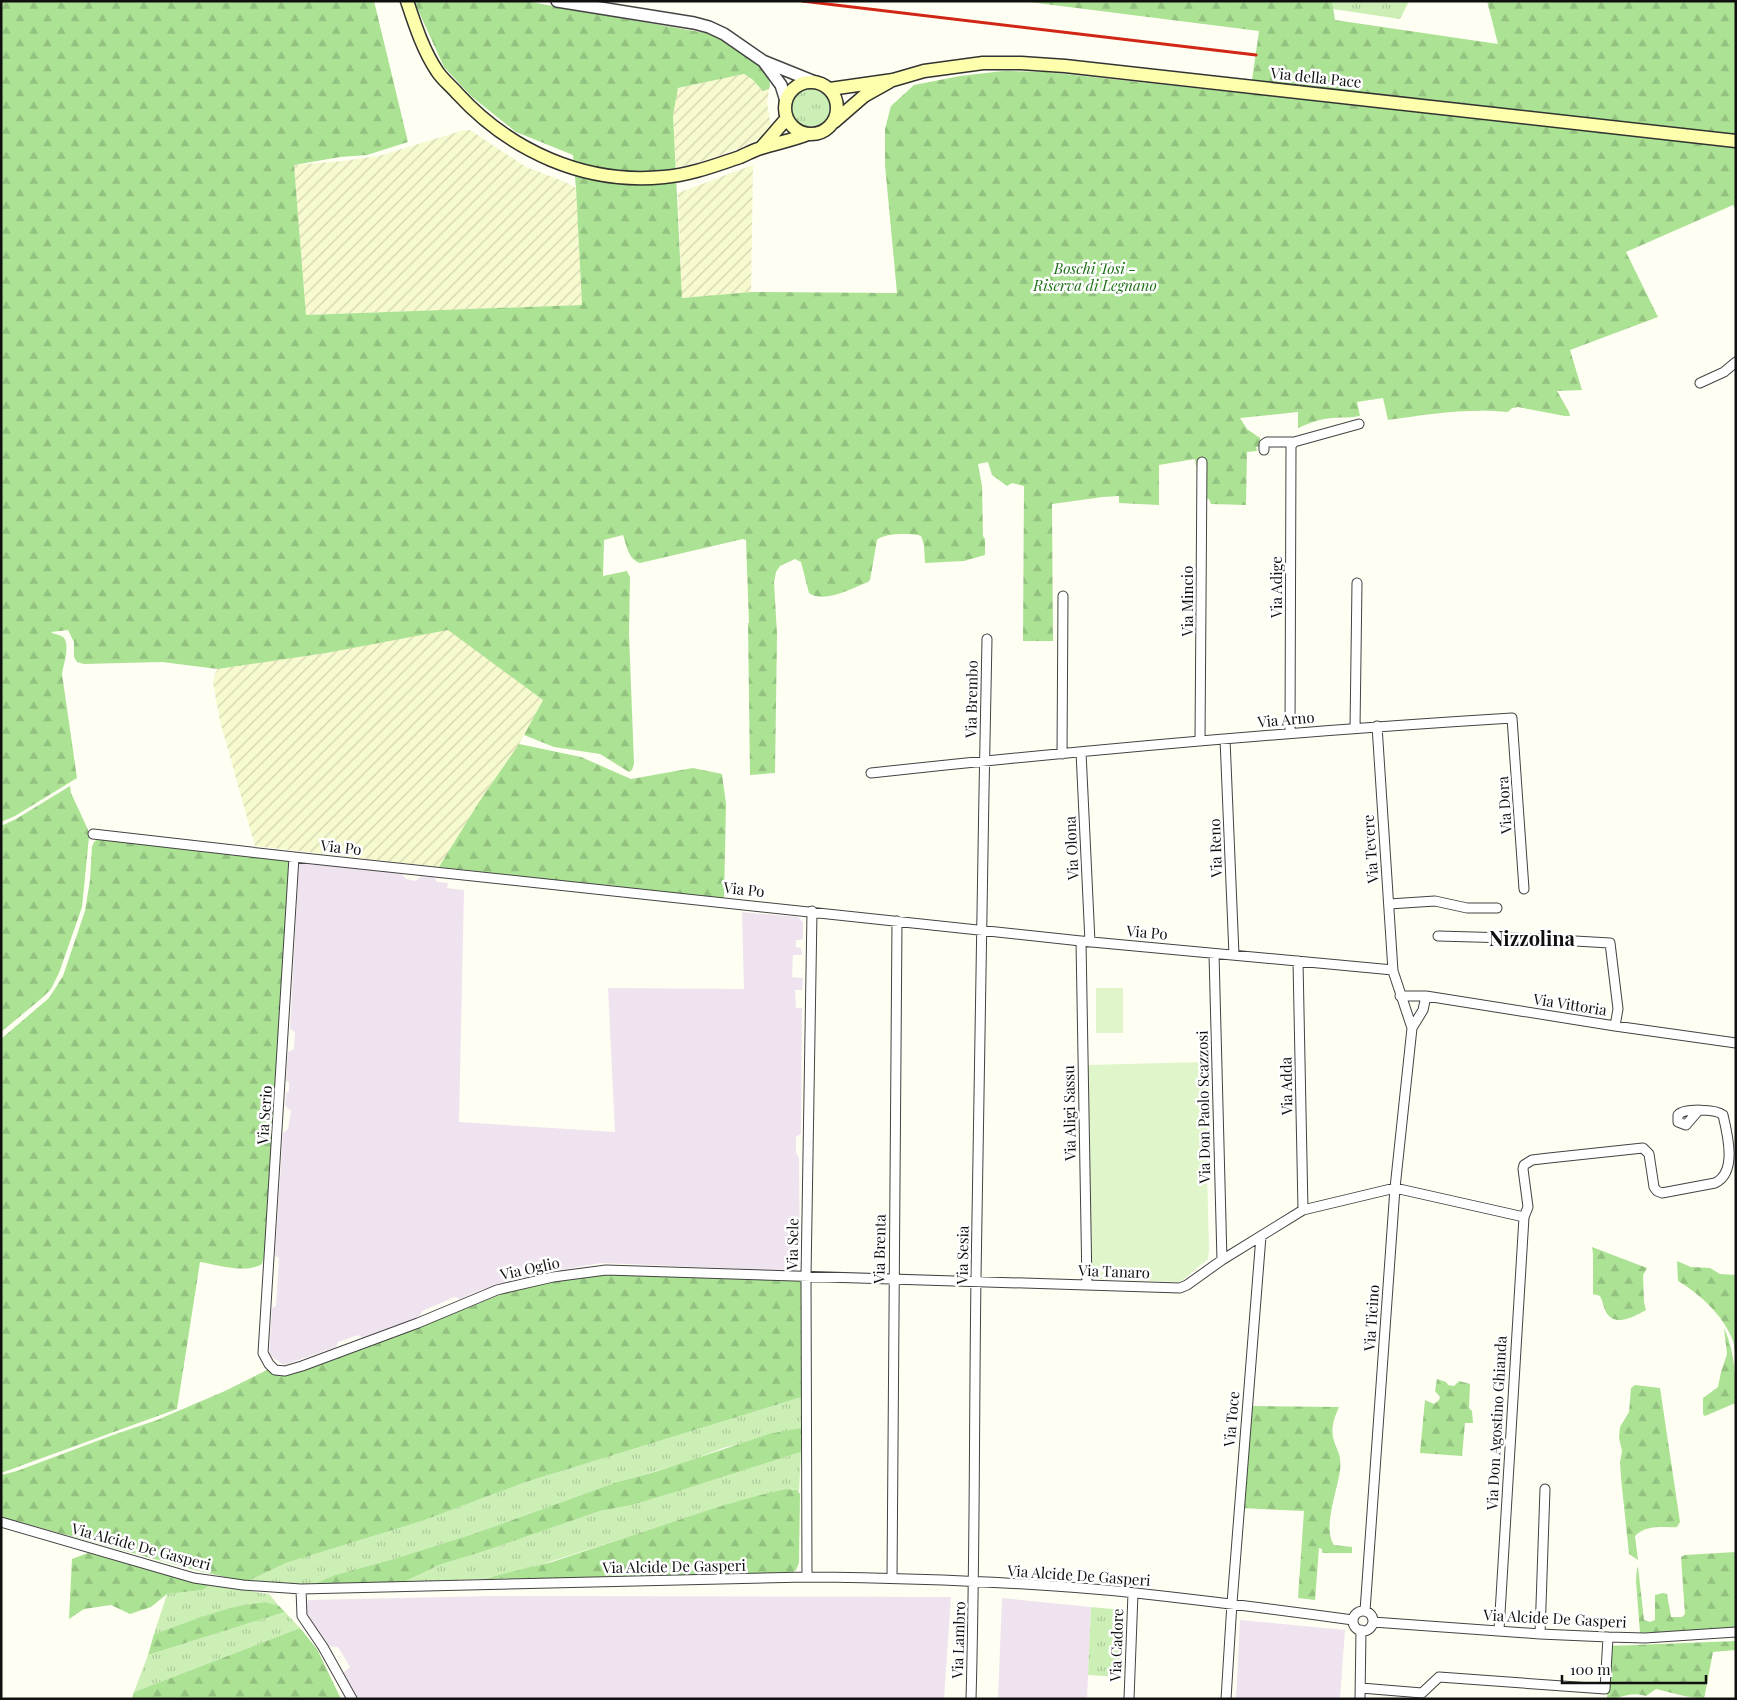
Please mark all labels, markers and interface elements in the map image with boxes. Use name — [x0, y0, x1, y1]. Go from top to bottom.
street label: Via della Pace — [1269, 62, 1363, 92]
park label: Boschi Tosi - Riserva di Legnano — [1032, 258, 1157, 295]
street label: Via Adige — [1266, 556, 1286, 619]
street label: Via Mincio — [1177, 566, 1197, 637]
street label: Via Brembo — [960, 660, 982, 739]
street label: Via Arno — [1256, 707, 1315, 732]
street label: Via Dora — [1492, 775, 1516, 836]
street label: Via Tevere — [1358, 814, 1382, 885]
street label: Via Olona — [1059, 815, 1083, 882]
street label: Via Reno — [1204, 818, 1226, 879]
street label: Via Po — [319, 835, 363, 859]
street label: Via Po — [722, 877, 766, 901]
street label: Via Po — [1125, 920, 1169, 944]
district label: Nizzolina — [1489, 924, 1576, 951]
street label: Via Vittoria — [1531, 988, 1609, 1020]
street label: Via Don Paolo Scazzosi — [1192, 1030, 1214, 1185]
street label: Via Adda — [1275, 1056, 1297, 1116]
street label: Via Aligi Sassu — [1058, 1065, 1080, 1162]
street label: Via Serio — [252, 1085, 276, 1146]
street label: Via Brenta — [868, 1214, 890, 1285]
street label: Via Sele — [782, 1218, 802, 1271]
street label: Via Sesia — [951, 1225, 973, 1286]
street label: Via Oglio — [497, 1252, 561, 1284]
street label: Via Tanaro — [1077, 1260, 1150, 1282]
street label: Via Ticino — [1359, 1284, 1383, 1353]
street label: Via Don Agostino Ghianda — [1481, 1335, 1511, 1512]
street label: Via Toce — [1219, 1390, 1243, 1449]
street label: Via Alcide De Gasperi — [68, 1518, 214, 1574]
street label: Via Alcide De Gasperi — [601, 1555, 746, 1577]
street label: Via Alcide De Gasperi — [1006, 1560, 1152, 1590]
street label: Via Lambro — [947, 1601, 969, 1680]
street label: Via Alcide De Gasperi — [1482, 1604, 1628, 1632]
street label: Via Cadore — [1105, 1608, 1127, 1683]
scale bar — [1562, 1652, 1706, 1684]
text: 100 m — [1570, 1659, 1611, 1679]

